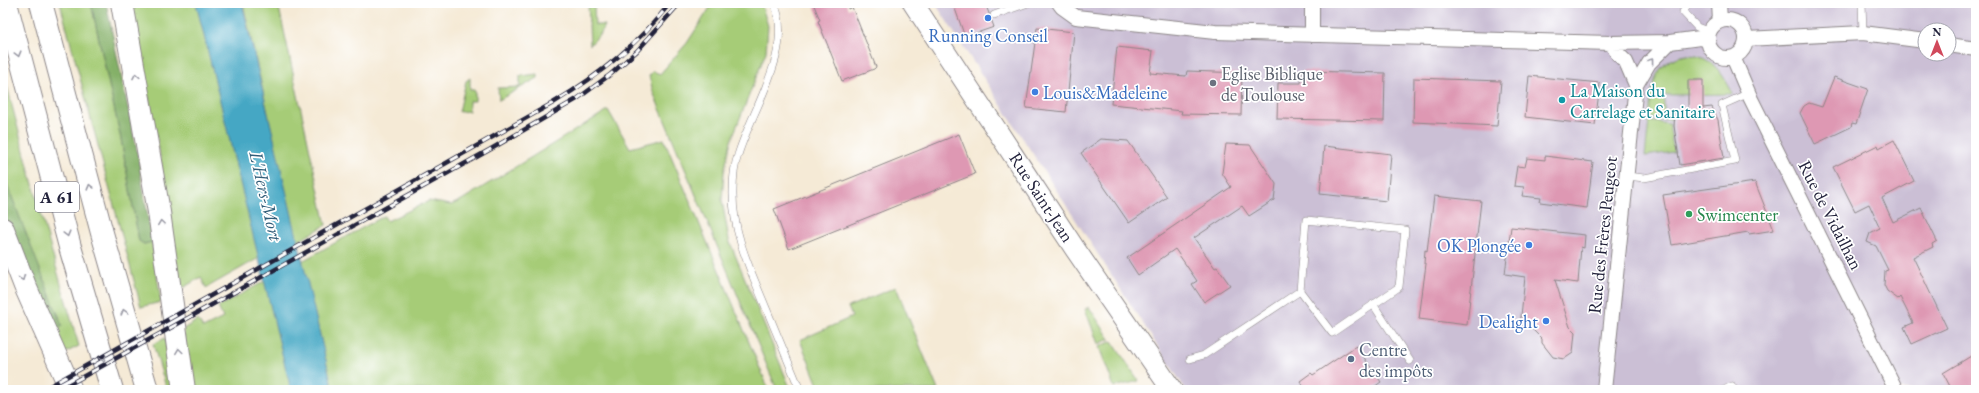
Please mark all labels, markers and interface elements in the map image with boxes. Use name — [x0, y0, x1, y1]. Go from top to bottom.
marker: Running Conseil — [983, 13, 993, 23]
north arrow — [1917, 22, 1957, 62]
place label: Running Conseil — [928, 24, 1048, 47]
text: N — [1933, 25, 1942, 39]
one-way arrow — [14, 51, 22, 58]
one-way arrow — [1646, 59, 1653, 66]
place label: Eglise Biblique de Toulouse — [1221, 62, 1323, 106]
one-way arrow — [132, 73, 140, 79]
marker: Eglise Biblique de Toulouse — [1208, 78, 1218, 88]
place label: La Maison du Carrelage et Sanitaire — [1570, 79, 1715, 123]
place label: Louis&Madeleine — [1043, 81, 1167, 104]
marker: Louis&Madeleine — [1030, 87, 1040, 97]
marker: La Maison du Carrelage et Sanitaire — [1557, 95, 1567, 105]
water label: L'Hers-Mort — [243, 147, 289, 245]
street label: Rue Saint-Jean — [1004, 148, 1080, 247]
street label: Rue des Frères Peugeot — [1582, 155, 1622, 315]
street label: Rue de Vidailhan — [1794, 156, 1869, 274]
road number: A 61 — [35, 182, 79, 212]
one-way arrow — [86, 184, 94, 190]
place label: Swimcenter — [1697, 203, 1778, 226]
marker: Swimcenter — [1684, 209, 1694, 219]
one-way arrow — [157, 220, 166, 226]
one-way arrow — [62, 230, 71, 237]
place label: OK Plongée — [1437, 234, 1521, 257]
marker: OK Plongée — [1524, 240, 1534, 250]
one-way arrow — [17, 275, 25, 282]
one-way arrow — [121, 309, 129, 316]
place label: Dealight — [1479, 310, 1538, 333]
marker: Dealight — [1541, 316, 1551, 326]
place label: Centre des impôts — [1359, 338, 1433, 382]
one-way arrow — [175, 348, 184, 354]
marker: Centre des impôts — [1346, 354, 1356, 364]
one-way arrow — [98, 355, 107, 362]

